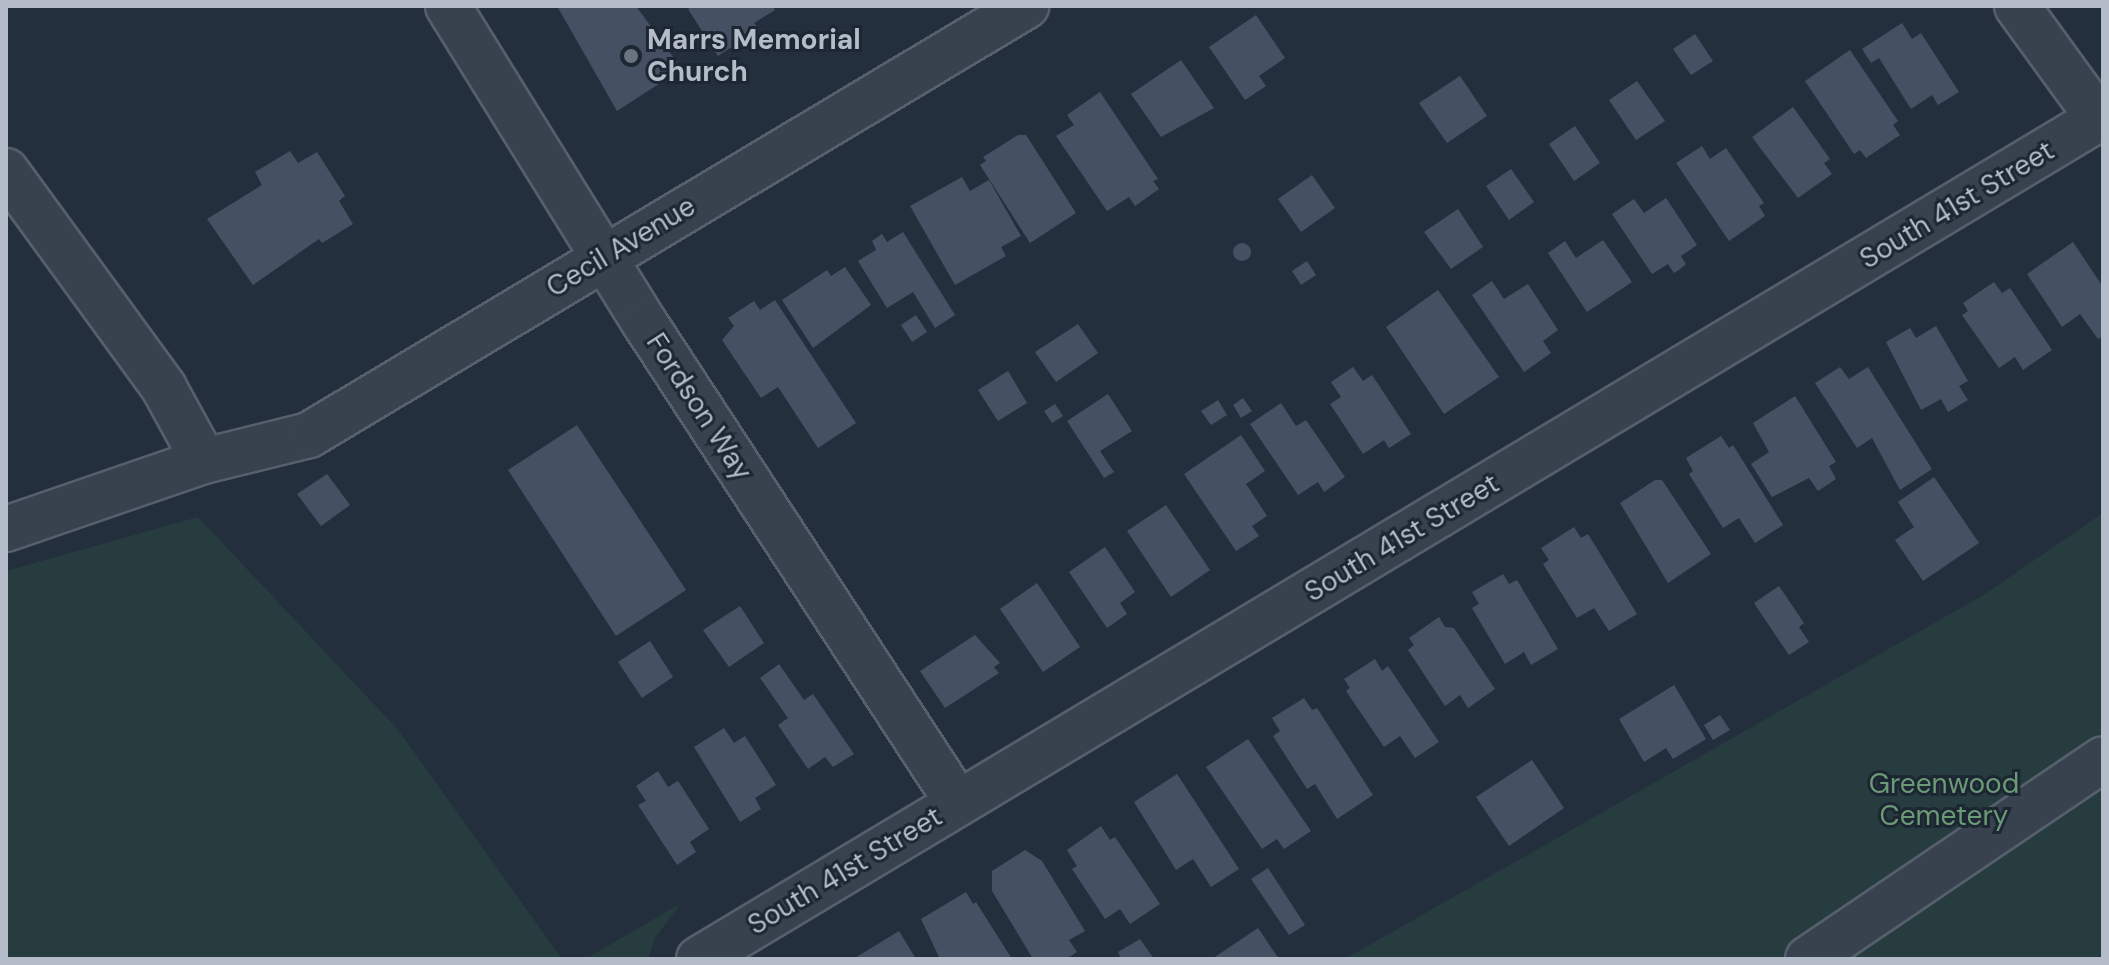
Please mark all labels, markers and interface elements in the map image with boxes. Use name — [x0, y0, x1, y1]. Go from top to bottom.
place label: Marrs Memorial Church — [647, 23, 861, 89]
marker: Marrs Memorial Church — [622, 47, 640, 65]
street label: South 41st Street — [1854, 134, 2060, 276]
street label: Cecil Avenue — [541, 189, 701, 305]
street label: Fordson Way — [639, 327, 759, 487]
street label: South 41st Street — [1299, 467, 1505, 609]
park label: Greenwood Cemetery — [1869, 767, 2019, 833]
street label: South 41st Street — [742, 800, 948, 942]

